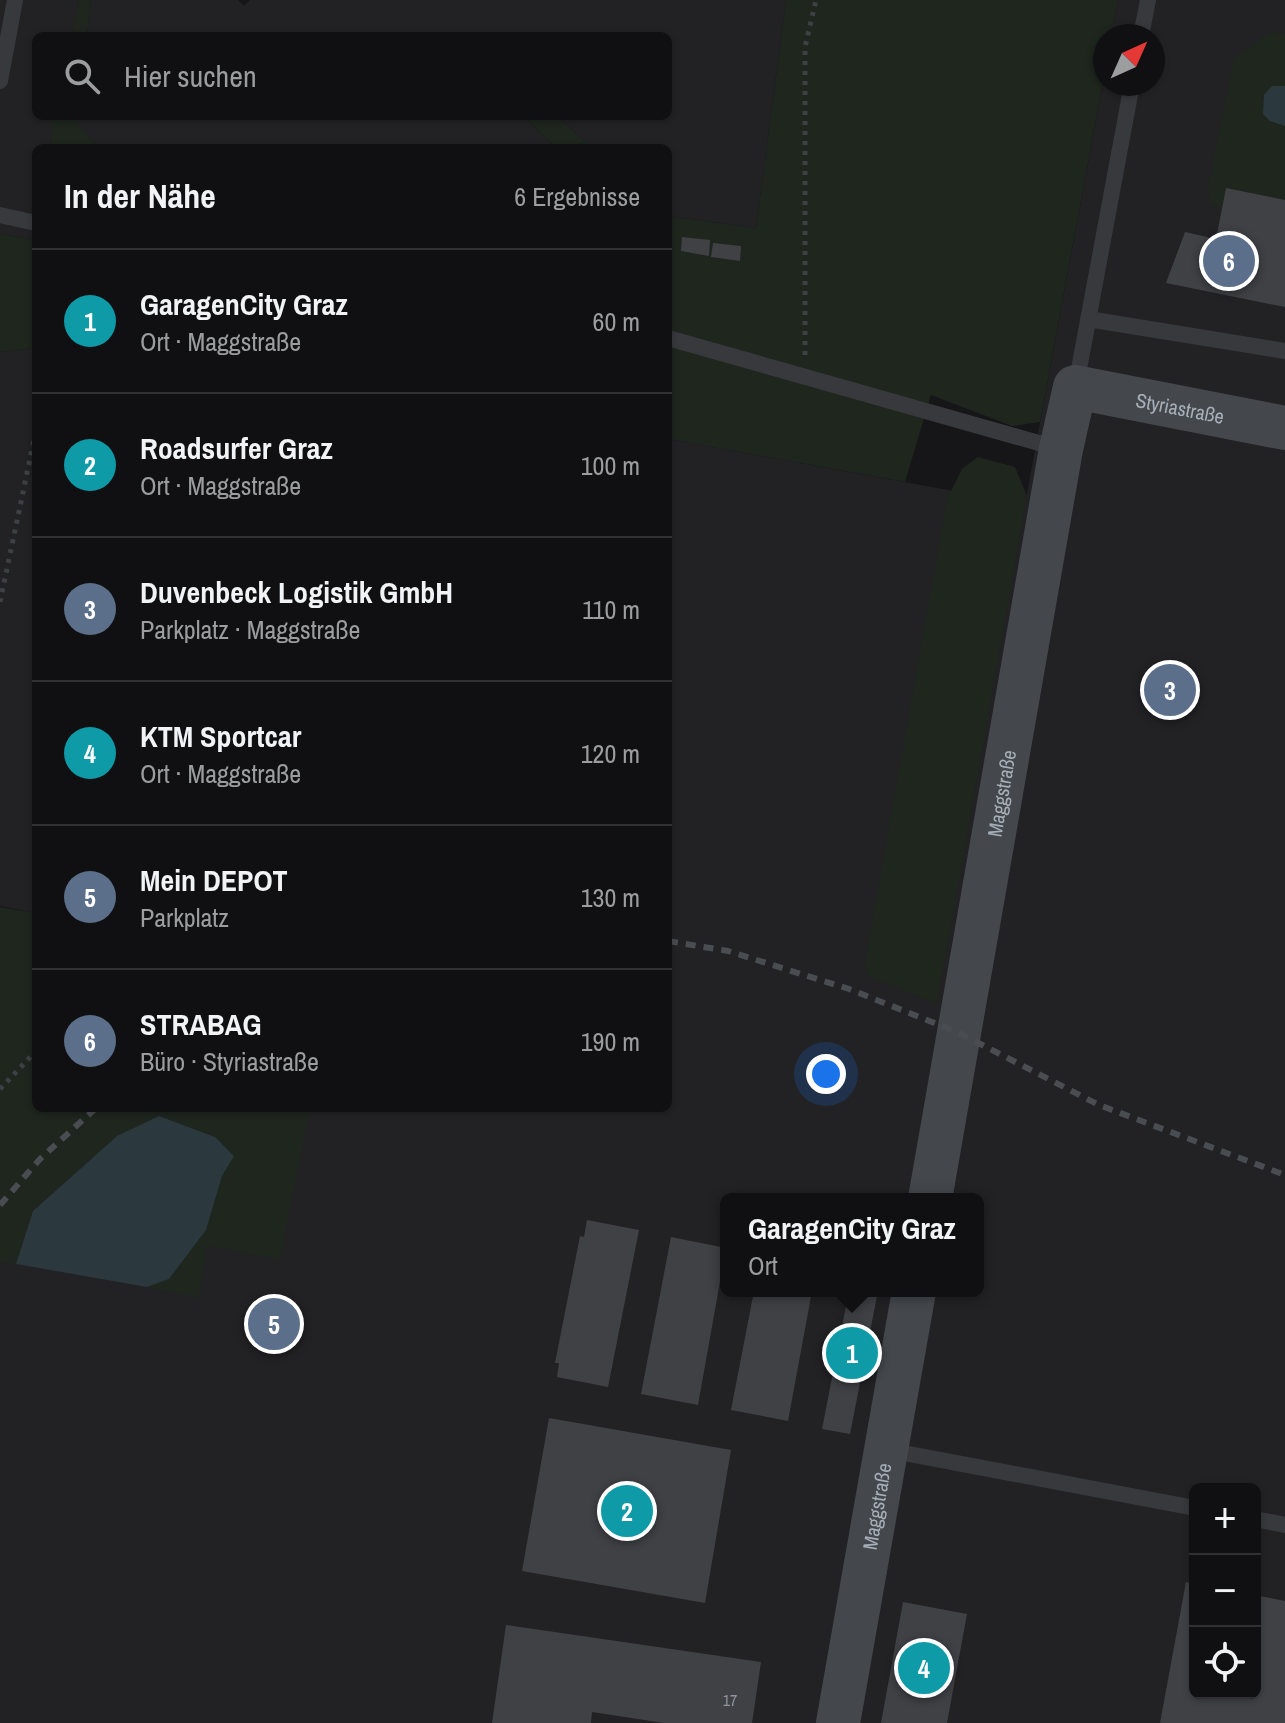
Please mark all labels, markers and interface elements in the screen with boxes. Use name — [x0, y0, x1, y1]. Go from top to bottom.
north arrow — [1093, 24, 1165, 96]
search box — [32, 32, 672, 120]
icon: search — [60, 54, 104, 98]
text: Hier suchen — [124, 56, 257, 96]
text: In der Nähe — [64, 173, 216, 219]
text: 6 Ergebnisse — [514, 179, 640, 214]
pin: 6 — [1203, 231, 1255, 291]
text: GaragenCity Graz — [140, 284, 348, 324]
text: 1 — [84, 304, 96, 339]
text: 60 m — [593, 304, 640, 339]
text: Ort · Maggstraße — [140, 324, 301, 359]
street label: Styriastraße — [1134, 386, 1227, 429]
text: Roadsurfer Graz — [140, 428, 333, 468]
text: 2 — [84, 448, 96, 483]
text: 100 m — [581, 448, 640, 483]
text: Ort · Maggstraße — [140, 468, 301, 503]
text: Duvenbeck Logistik GmbH — [140, 572, 453, 612]
text: 3 — [84, 592, 96, 627]
text: 110 m — [582, 592, 640, 627]
text: Parkplatz · Maggstraße — [140, 612, 360, 647]
pin: 3 — [1144, 660, 1196, 720]
text: KTM Sportcar — [140, 716, 301, 756]
text: 4 — [84, 736, 96, 771]
text: 120 m — [581, 736, 640, 771]
street label: Maggstraße — [980, 748, 1022, 839]
text: Ort · Maggstraße — [140, 756, 301, 791]
text: Mein DEPOT — [140, 860, 288, 900]
text: 5 — [84, 880, 96, 915]
text: 130 m — [581, 880, 640, 915]
text: Parkplatz — [140, 900, 229, 935]
text: STRABAG — [140, 1004, 262, 1044]
text: 6 — [84, 1024, 96, 1059]
text: 190 m — [581, 1024, 640, 1059]
text: Büro · Styriastraße — [140, 1044, 319, 1079]
your location — [806, 1054, 846, 1094]
popup — [720, 1193, 984, 1297]
text: GaragenCity Graz — [748, 1208, 956, 1248]
text: Ort — [748, 1248, 778, 1283]
pin: 5 — [248, 1294, 300, 1354]
pin: 1 — [826, 1323, 878, 1383]
street label: Maggstraße — [855, 1461, 897, 1552]
pin: 2 — [601, 1481, 653, 1541]
map controls — [1189, 1483, 1261, 1699]
button: + — [1189, 1483, 1261, 1555]
button: − — [1189, 1555, 1261, 1627]
button: locate — [1189, 1627, 1261, 1699]
pin: 4 — [898, 1638, 950, 1698]
house number: 17 — [723, 1689, 737, 1711]

